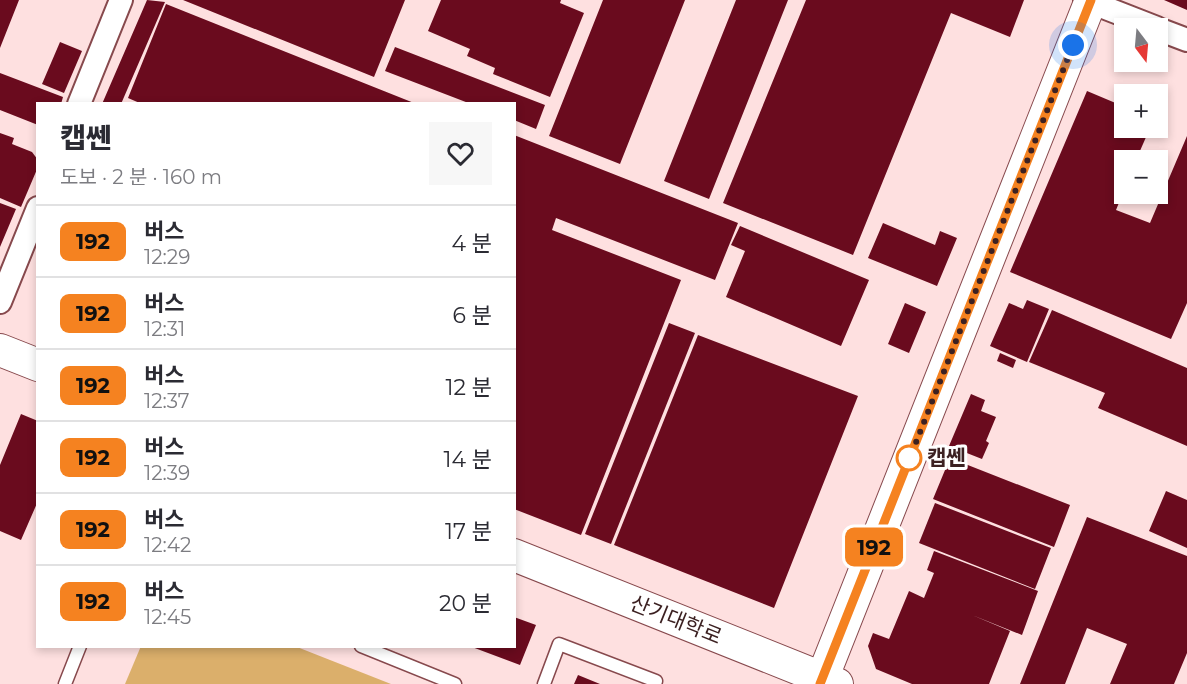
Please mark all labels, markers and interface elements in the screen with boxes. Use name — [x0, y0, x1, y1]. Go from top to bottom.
north arrow — [1114, 18, 1168, 72]
map controls — [1114, 18, 1168, 204]
your location — [1058, 30, 1088, 60]
button: + — [1114, 84, 1168, 138]
text: 캡쎈 — [60, 121, 112, 155]
button: heart — [429, 122, 492, 185]
button: − — [1114, 150, 1168, 204]
text: 도보 · 2 분 · 160 m — [60, 165, 222, 189]
text: 버스 — [144, 218, 184, 245]
text: 192 — [76, 229, 110, 254]
text: 4 분 — [451, 230, 492, 257]
text: 12:29 — [144, 245, 190, 269]
text: 버스 — [144, 290, 184, 317]
text: 192 — [76, 301, 110, 326]
text: 6 분 — [453, 302, 492, 329]
text: 12:31 — [144, 317, 185, 341]
text: 버스 — [144, 362, 184, 389]
text: 192 — [76, 373, 110, 398]
text: 12 분 — [446, 374, 492, 401]
text: 12:37 — [144, 389, 190, 413]
text: 버스 — [144, 434, 184, 461]
text: 192 — [76, 445, 110, 470]
marker: 캡쎈 — [896, 445, 922, 471]
place label: 캡쎈 — [927, 445, 966, 470]
text: 14 분 — [444, 446, 492, 473]
text: 12:39 — [144, 461, 190, 485]
text: 버스 — [144, 506, 184, 533]
text: 192 — [76, 517, 110, 542]
text: 17 분 — [445, 518, 492, 545]
line badge: 192 — [840, 528, 908, 566]
text: 12:42 — [144, 533, 191, 557]
text: 192 — [857, 535, 891, 560]
text: 버스 — [144, 578, 184, 605]
text: 192 — [76, 589, 110, 614]
text: 20 분 — [439, 590, 492, 617]
street label: 산기대학로 — [627, 590, 726, 649]
text: 12:45 — [144, 605, 191, 629]

